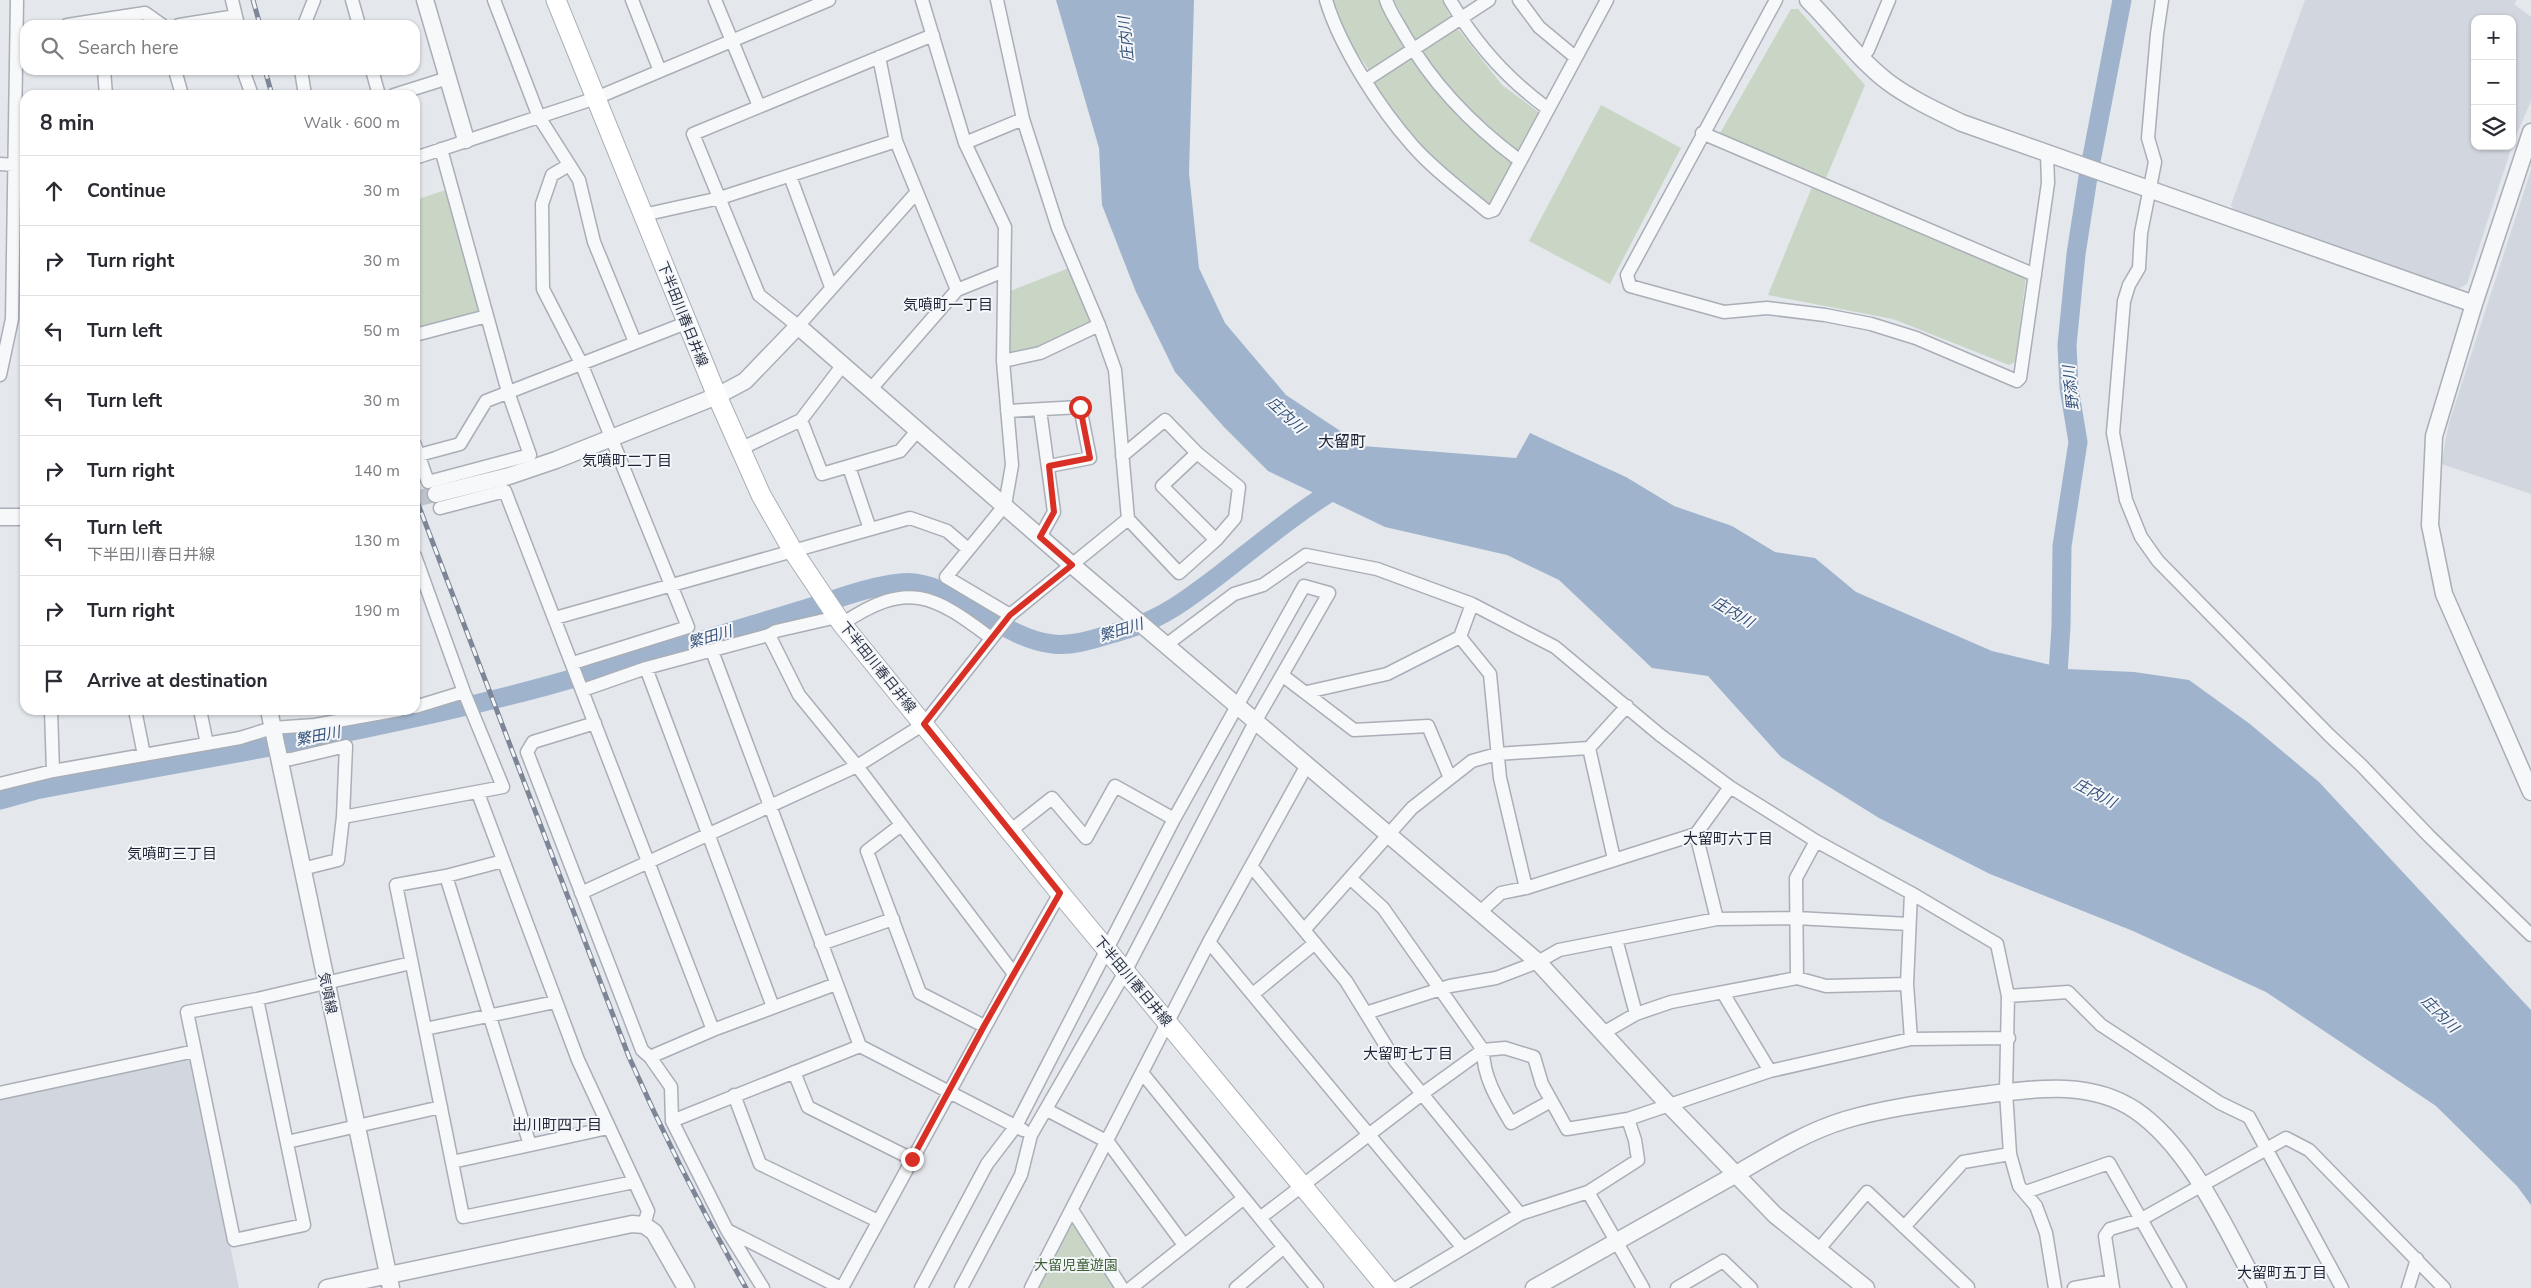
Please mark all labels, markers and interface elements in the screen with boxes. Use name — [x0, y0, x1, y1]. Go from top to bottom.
water label: 庄内川 — [1114, 14, 1138, 62]
map controls — [2471, 15, 2516, 150]
button: + — [2471, 15, 2516, 60]
search box — [20, 20, 420, 75]
icon: search — [38, 34, 66, 62]
text: Search here — [78, 35, 179, 61]
button: − — [2471, 60, 2516, 105]
button: layers — [2471, 105, 2516, 150]
text: 8 min — [40, 109, 94, 137]
text: Walk · 600 m — [304, 112, 400, 134]
icon: ahead — [40, 177, 68, 205]
text: Continue — [87, 178, 166, 204]
text: 30 m — [363, 180, 400, 202]
icon: right — [40, 247, 68, 275]
text: Turn right — [87, 248, 174, 274]
text: 30 m — [363, 250, 400, 272]
street label: 下半田川春日井線 — [653, 259, 712, 370]
district label: 気噴町一丁目 — [903, 295, 993, 315]
icon: left — [40, 317, 68, 345]
text: Turn left — [87, 318, 162, 344]
text: 50 m — [363, 320, 400, 342]
water label: 野添川 — [2058, 363, 2083, 411]
icon: left — [40, 387, 68, 415]
text: Turn left — [87, 388, 162, 414]
text: 30 m — [363, 390, 400, 412]
water label: 庄内川 — [1263, 392, 1311, 439]
route start — [1069, 396, 1092, 419]
district label: 大留町 — [1318, 431, 1366, 453]
district label: 気噴町二丁目 — [582, 451, 672, 471]
icon: right — [40, 457, 68, 485]
text: Turn right — [87, 458, 174, 484]
text: 140 m — [353, 460, 400, 482]
text: Turn left — [87, 515, 162, 541]
icon: left — [40, 527, 68, 555]
text: 130 m — [353, 530, 400, 552]
text: 下半田川春日井線 — [87, 544, 215, 566]
water label: 庄内川 — [1709, 592, 1759, 633]
icon: right — [40, 597, 68, 625]
text: Turn right — [87, 598, 174, 624]
text: 190 m — [353, 600, 400, 622]
water label: 繁田川 — [1097, 613, 1147, 646]
street label: 下半田川春日井線 — [835, 618, 920, 717]
water label: 繁田川 — [686, 621, 736, 653]
icon: arrive — [40, 667, 68, 695]
text: Arrive at destination — [87, 668, 268, 694]
water label: 繁田川 — [294, 722, 344, 750]
water label: 庄内川 — [2070, 774, 2121, 813]
district label: 大留町六丁目 — [1683, 829, 1773, 849]
district label: 気噴町三丁目 — [127, 844, 217, 864]
street label: 下半田川春日井線 — [1089, 932, 1176, 1030]
street label: 気噴線 — [314, 971, 341, 1016]
water label: 庄内川 — [2417, 991, 2464, 1038]
district label: 大留町七丁目 — [1363, 1044, 1453, 1064]
district label: 出川町四丁目 — [512, 1115, 602, 1135]
route end — [901, 1148, 924, 1171]
park label: 大留児童遊園 — [1034, 1256, 1118, 1275]
district label: 大留町五丁目 — [2237, 1263, 2327, 1283]

